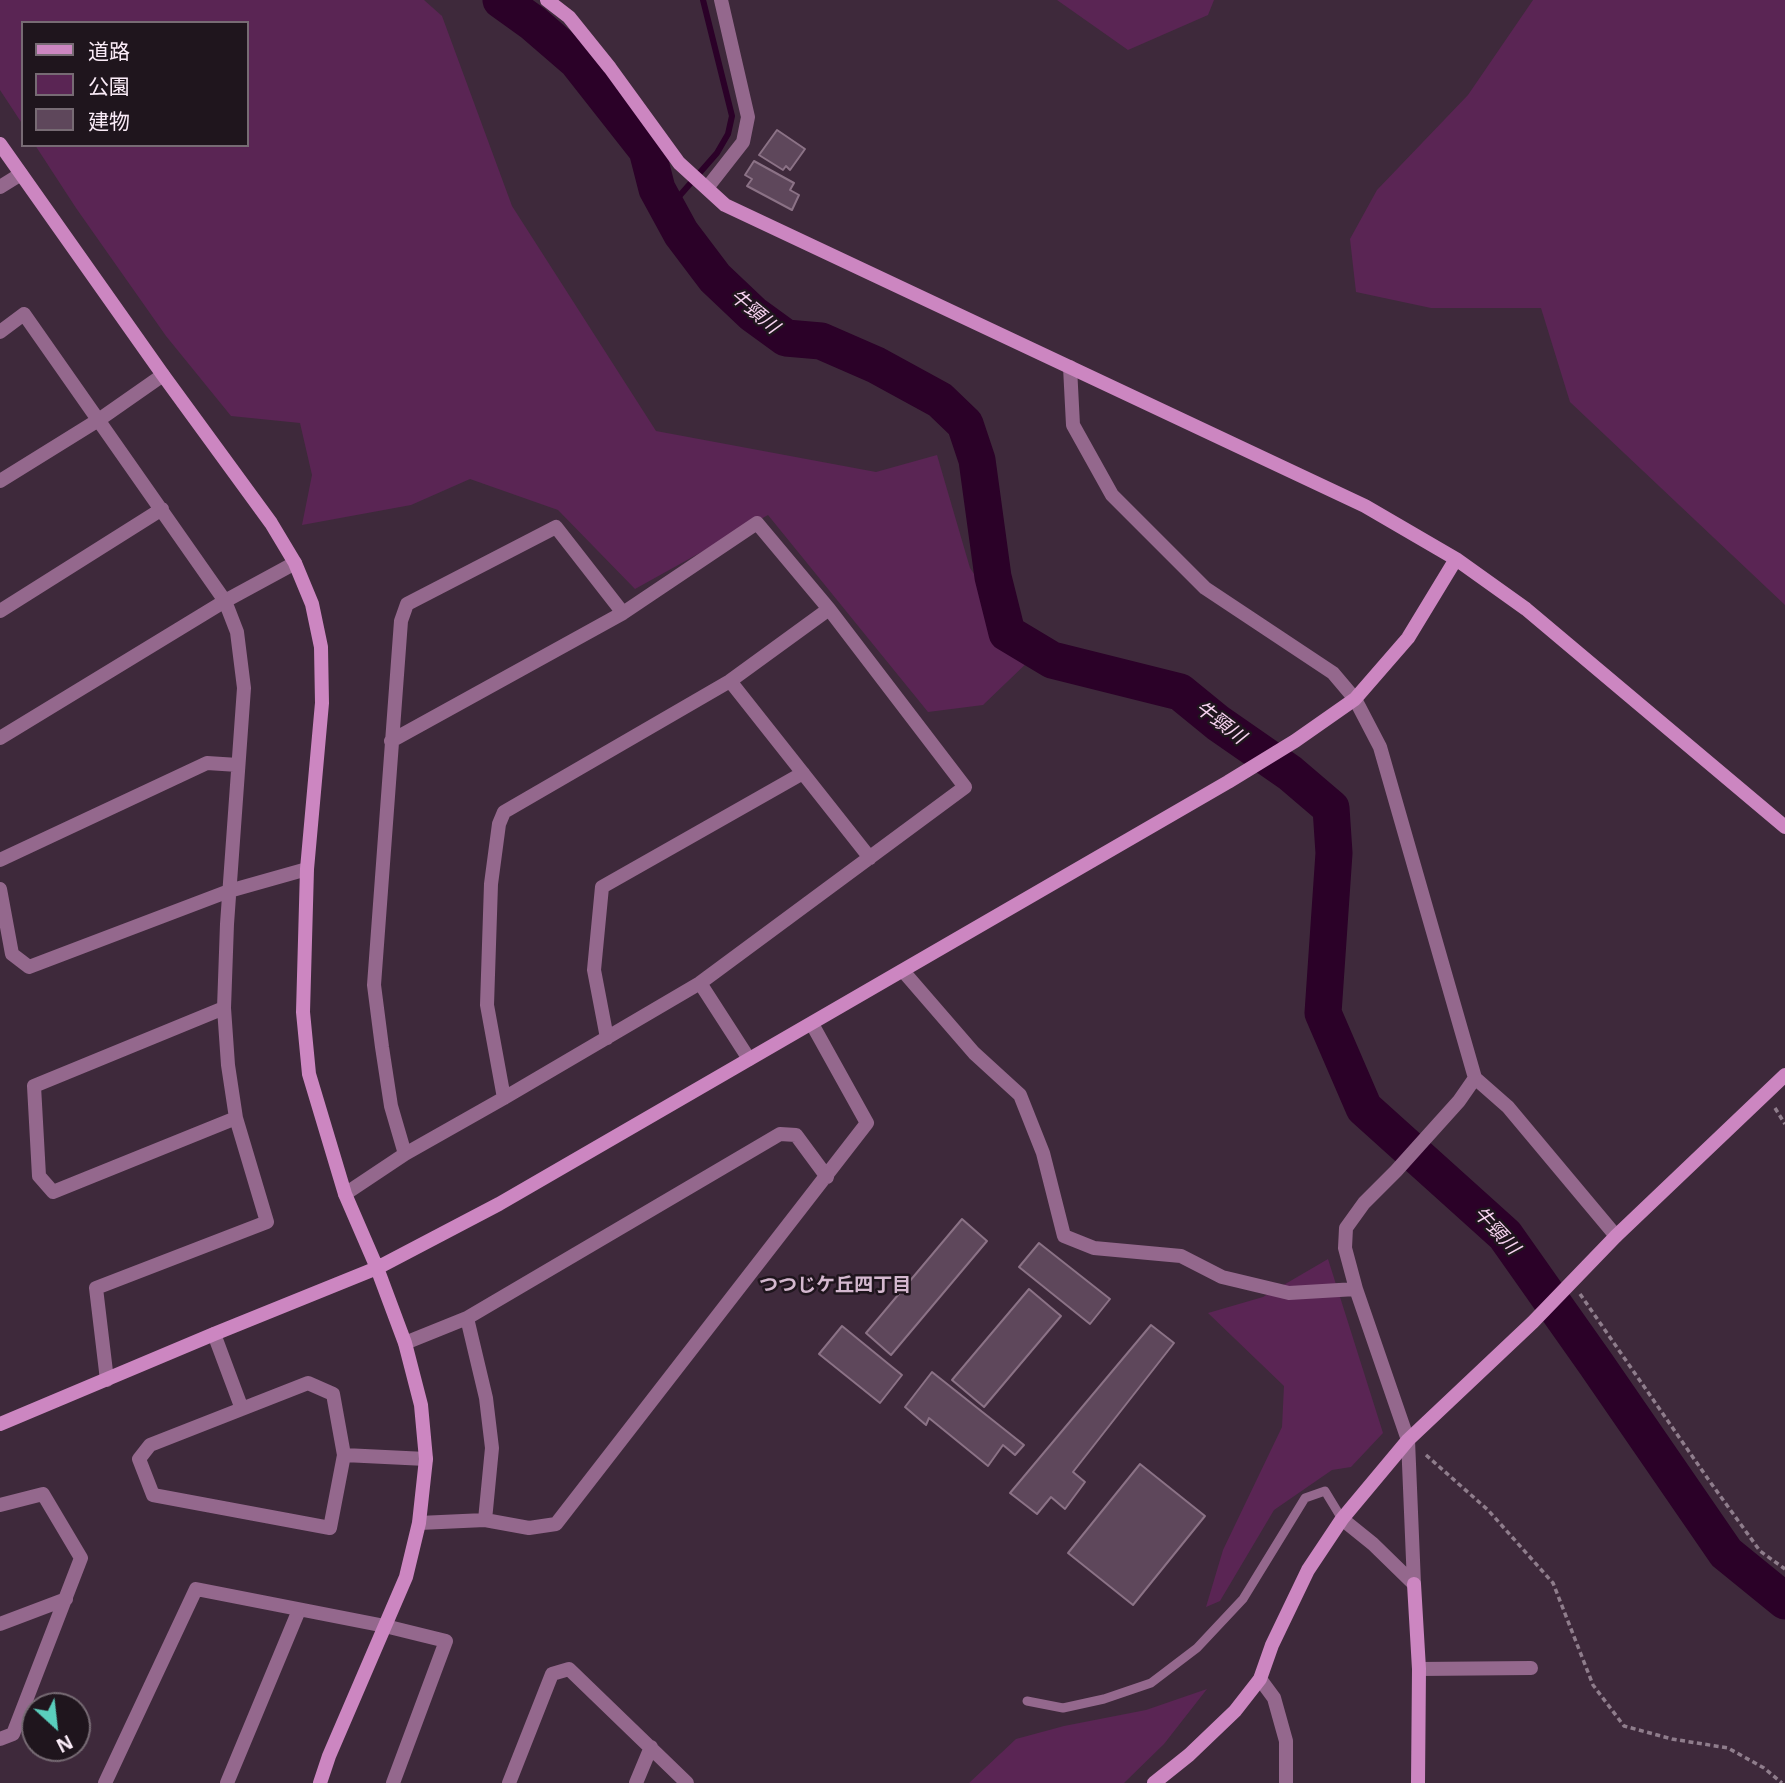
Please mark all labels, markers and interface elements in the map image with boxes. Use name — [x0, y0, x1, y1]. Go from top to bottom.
legend — [21, 21, 248, 147]
text: 道路 — [88, 37, 130, 65]
text: 公園 — [88, 72, 130, 100]
text: 建物 — [88, 107, 130, 135]
water label: 牛頸川 — [725, 285, 783, 339]
water label: 牛頸川 — [1190, 697, 1250, 749]
water label: 牛頸川 — [1468, 1202, 1524, 1260]
district label: つつじケ丘四丁目 — [759, 1275, 911, 1297]
north arrow — [21, 1692, 91, 1762]
text: N — [52, 1729, 77, 1759]

